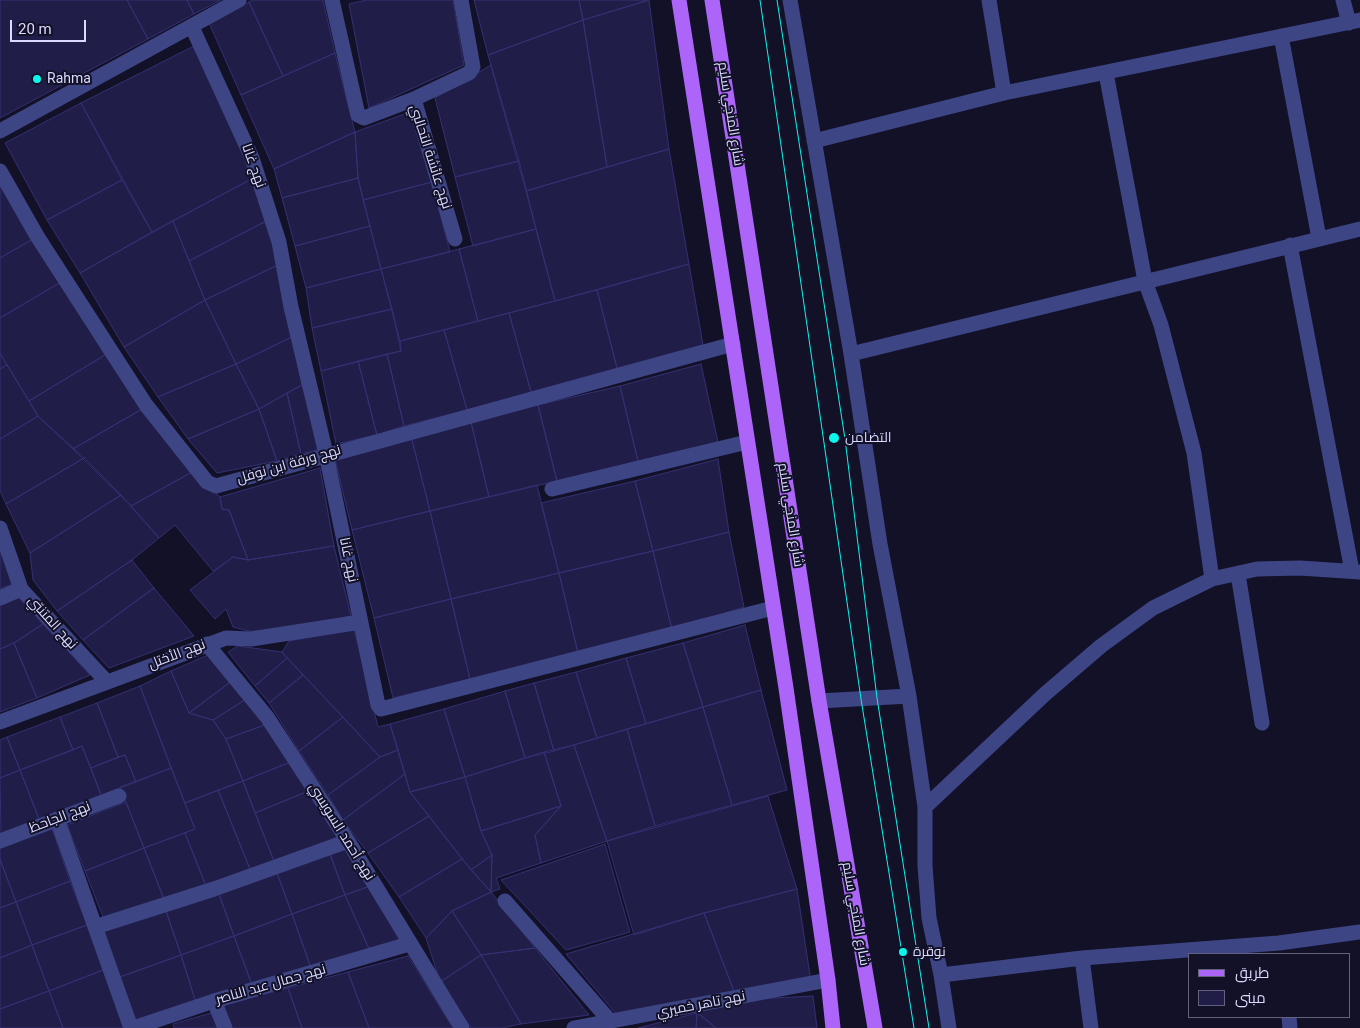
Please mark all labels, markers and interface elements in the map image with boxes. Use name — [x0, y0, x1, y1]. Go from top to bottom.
scale bar — [12, 10, 89, 42]
text: 20 m — [18, 20, 52, 38]
street label: شارع المنجي سليم — [713, 61, 747, 167]
place label: Rahma — [47, 71, 91, 87]
marker: Rahma — [31, 73, 43, 85]
street label: نهج عائشة التحالبي — [405, 103, 455, 211]
street label: نهج غانا — [237, 142, 269, 190]
place label: التضامن — [845, 430, 892, 446]
marker: التضامن — [827, 431, 841, 445]
street label: نهج ورقة ابن نوفل — [235, 442, 343, 488]
street label: شارع المنجي سليم — [773, 462, 807, 568]
street label: نهج غانا — [335, 536, 361, 584]
street label: نهج المتنبّي — [24, 593, 80, 653]
street label: نهج الأختل — [146, 636, 208, 674]
street label: نهج أحمد السويسي — [304, 780, 378, 884]
street label: نهج الجاحظ — [27, 799, 93, 837]
street label: شارع المنجي سليم — [838, 861, 872, 967]
place label: نوقرة — [913, 944, 946, 960]
marker: نوقرة — [897, 946, 909, 958]
legend — [1188, 953, 1350, 1018]
street label: نهج جمال عبد الناصر — [214, 961, 328, 1009]
text: طريق — [1235, 964, 1269, 982]
street label: نهج تاهر خميري — [655, 988, 747, 1022]
text: مبنى — [1235, 989, 1266, 1007]

